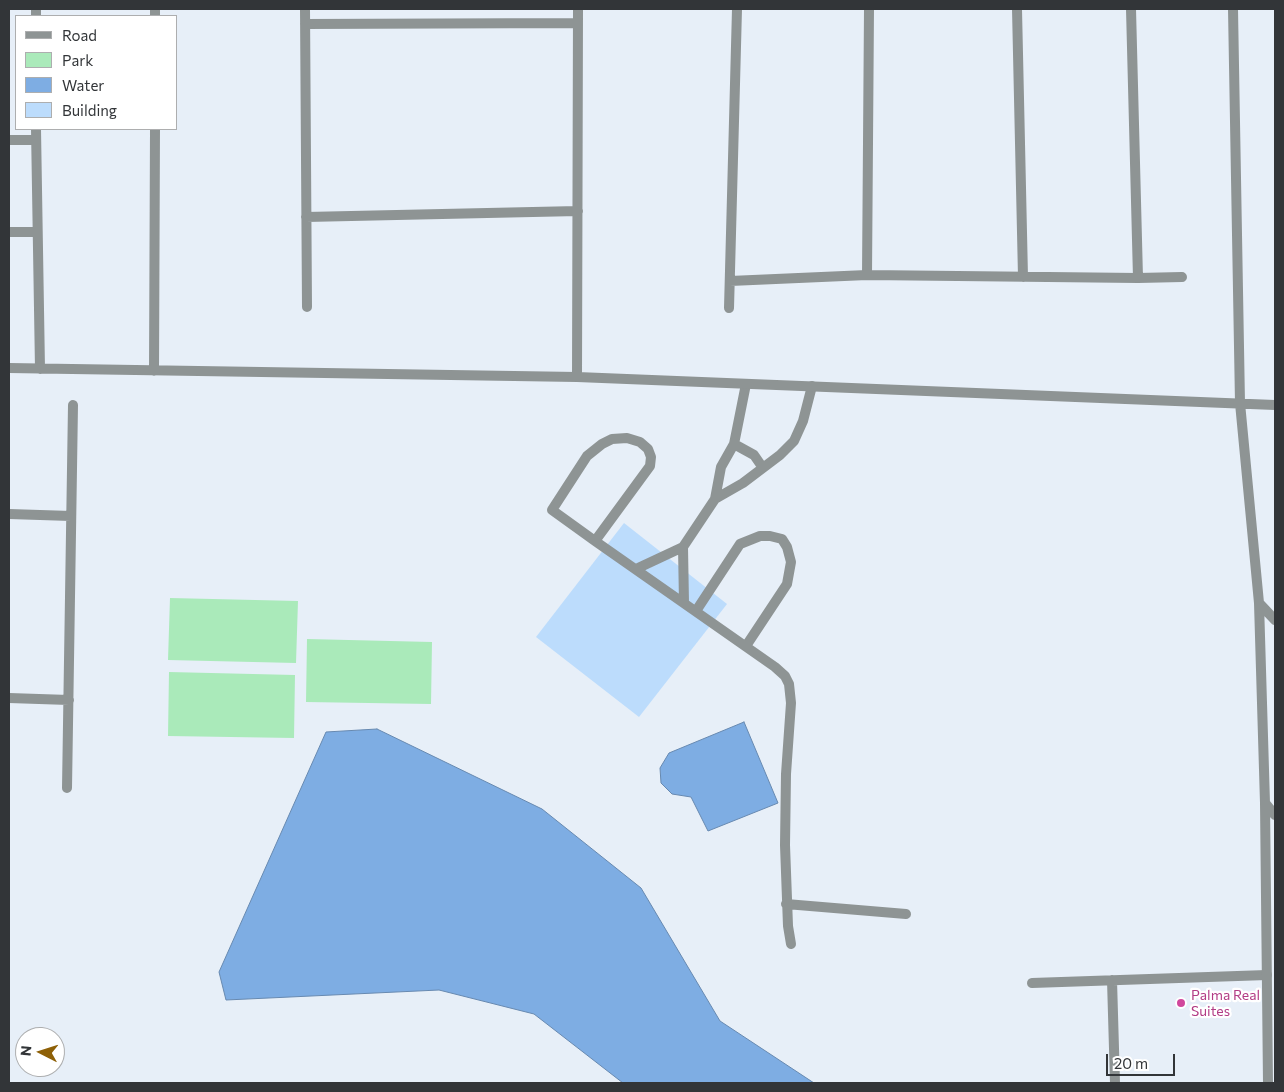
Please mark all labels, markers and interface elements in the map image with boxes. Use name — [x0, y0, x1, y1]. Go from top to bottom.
legend — [15, 15, 178, 130]
text: Road — [62, 26, 97, 44]
text: Park — [62, 51, 93, 69]
text: Water — [62, 76, 104, 94]
text: Building — [62, 101, 117, 119]
place label: Palma Real Suites — [1191, 987, 1260, 1020]
marker: Palma Real Suites — [1175, 997, 1187, 1009]
north arrow — [15, 1027, 65, 1077]
scale bar — [1109, 1044, 1178, 1076]
text: N — [17, 1045, 34, 1057]
text: 20 m — [1114, 1054, 1148, 1072]

